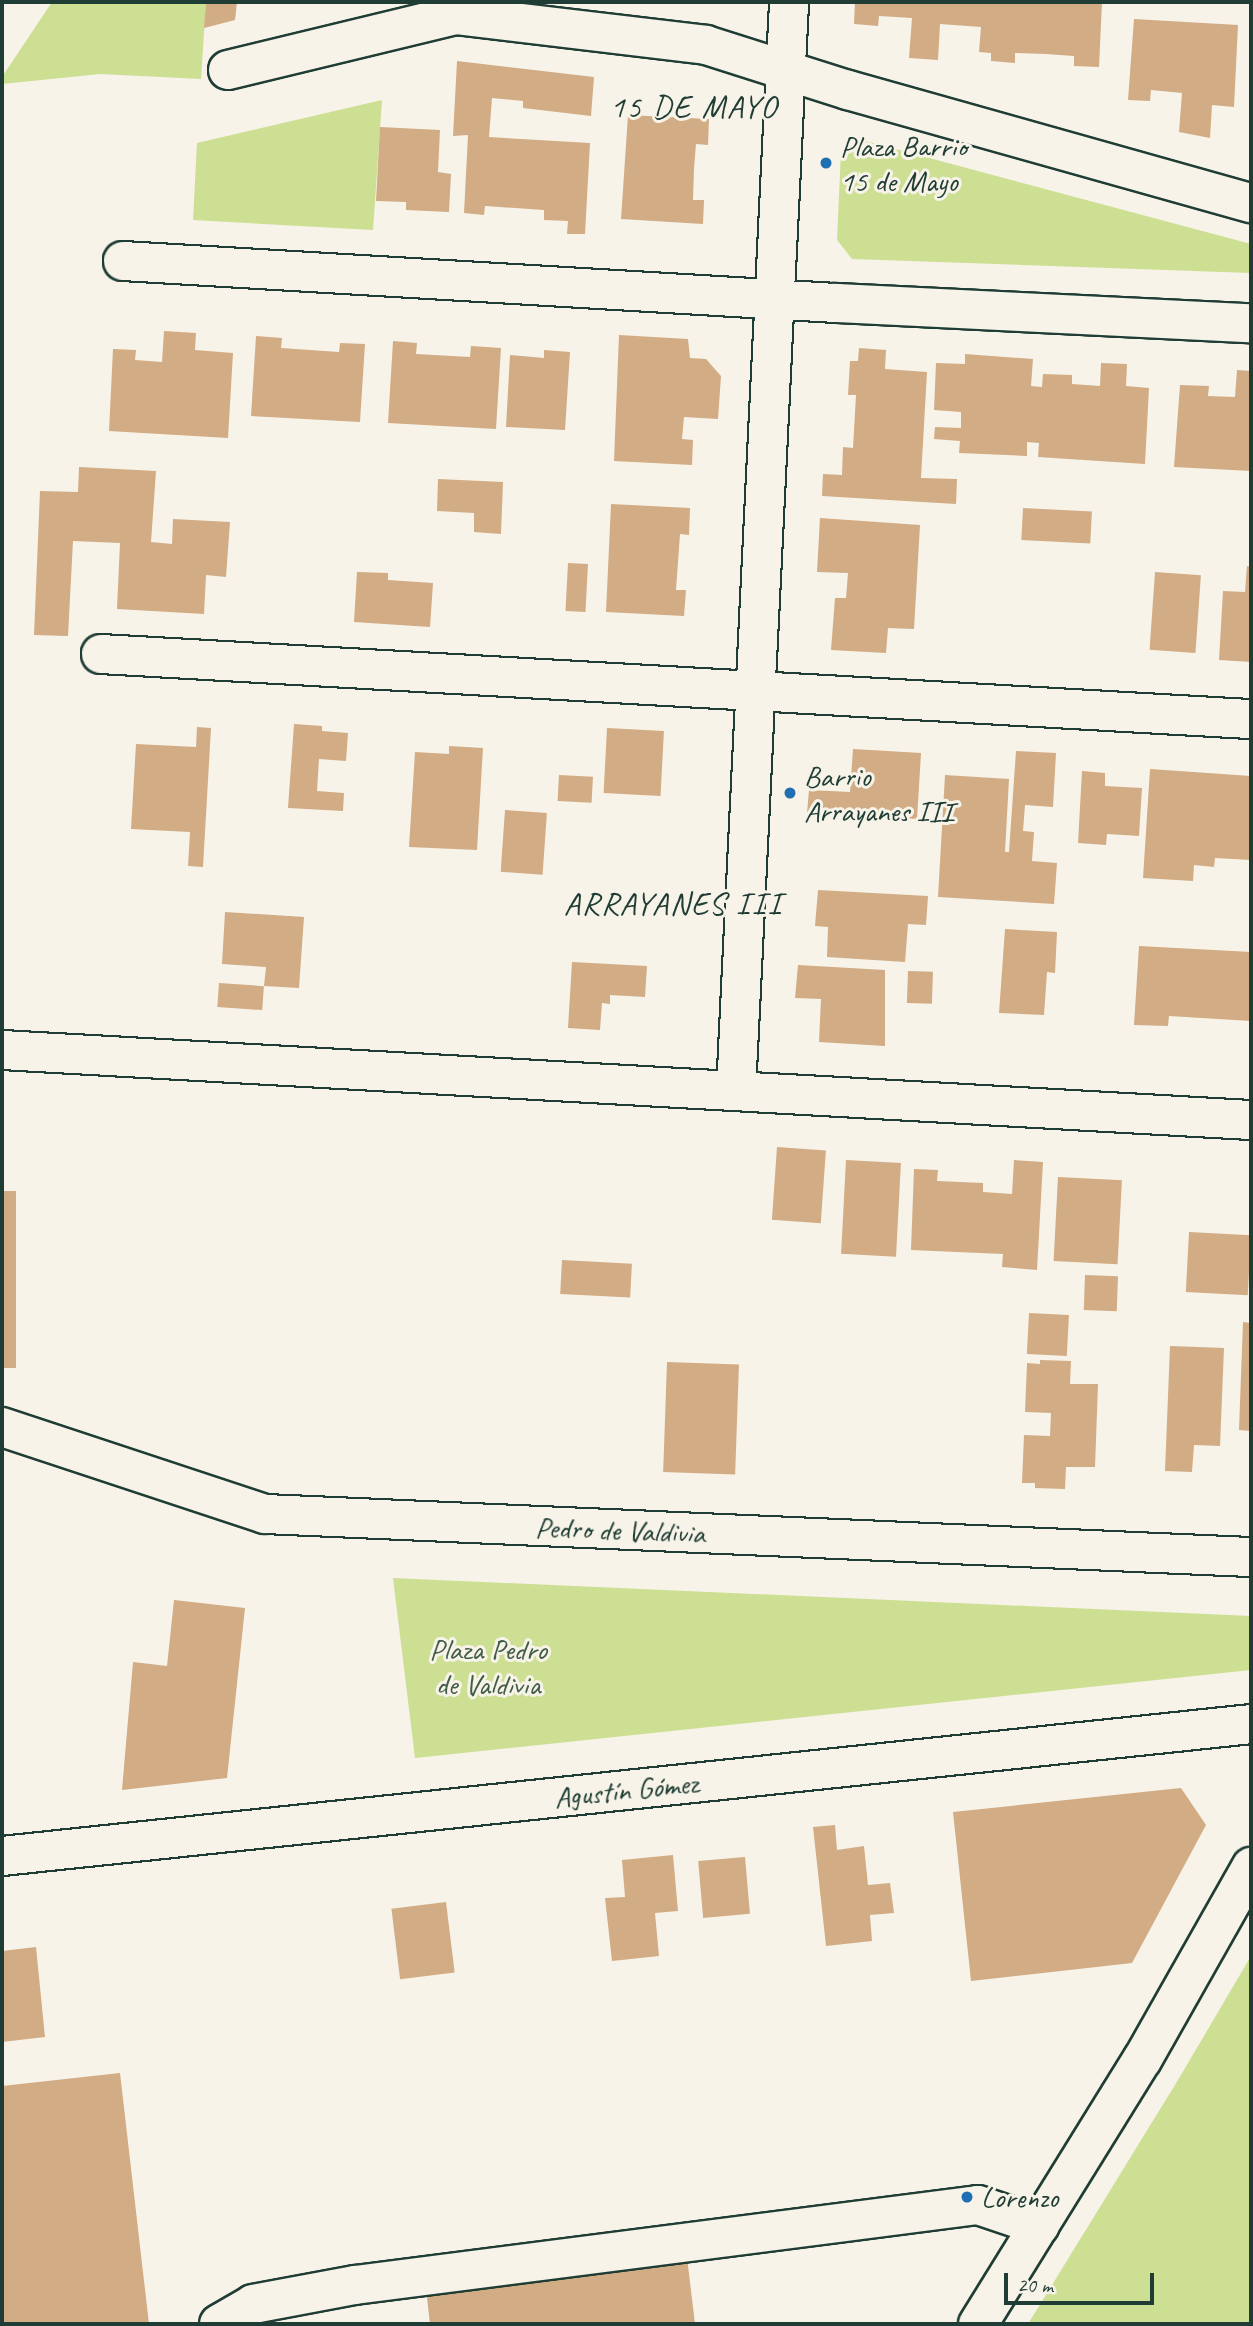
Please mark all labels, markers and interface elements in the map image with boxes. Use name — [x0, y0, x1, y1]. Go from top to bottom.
district label: 15 DE MAYO — [611, 88, 777, 126]
place label: Plaza Barrio 15 de Mayo — [840, 128, 968, 198]
marker: Plaza Barrio 15 de Mayo — [818, 155, 834, 171]
place label: Barrio Arrayanes III — [804, 758, 953, 828]
marker: Barrio Arrayanes III — [782, 785, 798, 801]
district label: ARRAYANES III — [565, 885, 781, 923]
street label: Pedro de Valdivia — [535, 1509, 705, 1551]
park label: Plaza Pedro de Valdivia — [429, 1631, 547, 1702]
street label: Agustín Gómez — [552, 1765, 700, 1815]
place label: Lorenzo — [981, 2179, 1058, 2215]
marker: Lorenzo — [959, 2189, 975, 2205]
scale bar — [1008, 2260, 1158, 2304]
text: 20 m — [1017, 2272, 1053, 2298]

